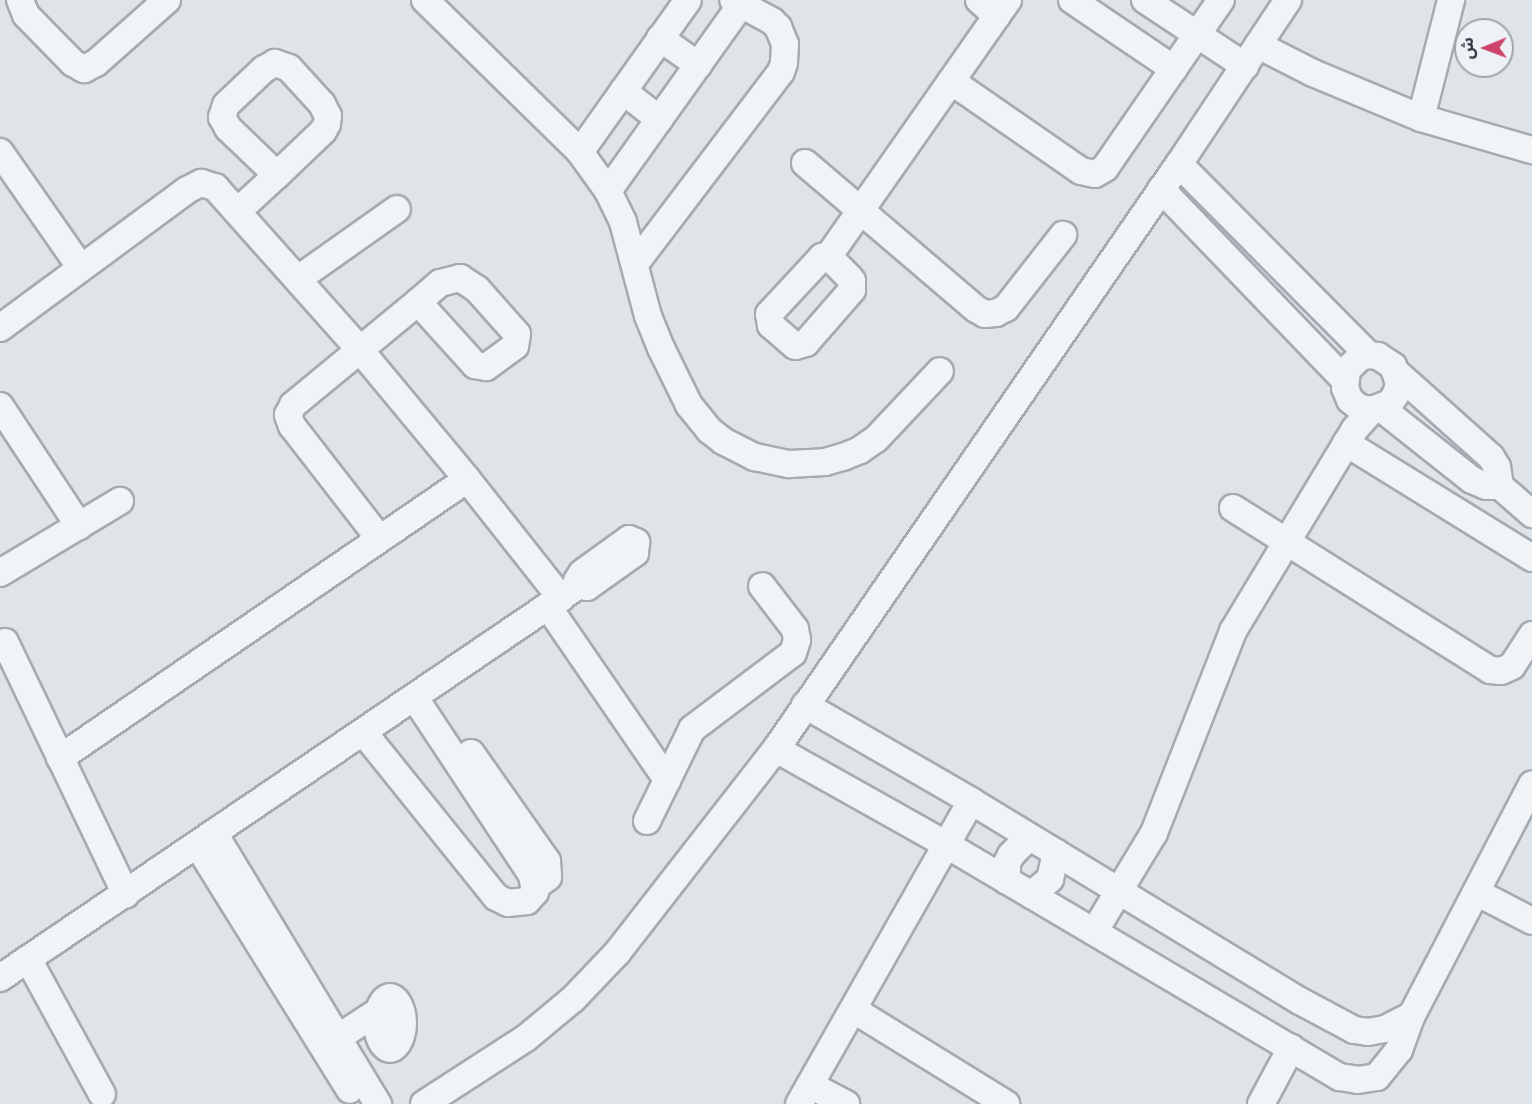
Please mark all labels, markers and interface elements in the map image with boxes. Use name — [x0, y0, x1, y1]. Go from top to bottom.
north arrow — [1454, 18, 1514, 78]
text: ش — [1457, 37, 1479, 59]

